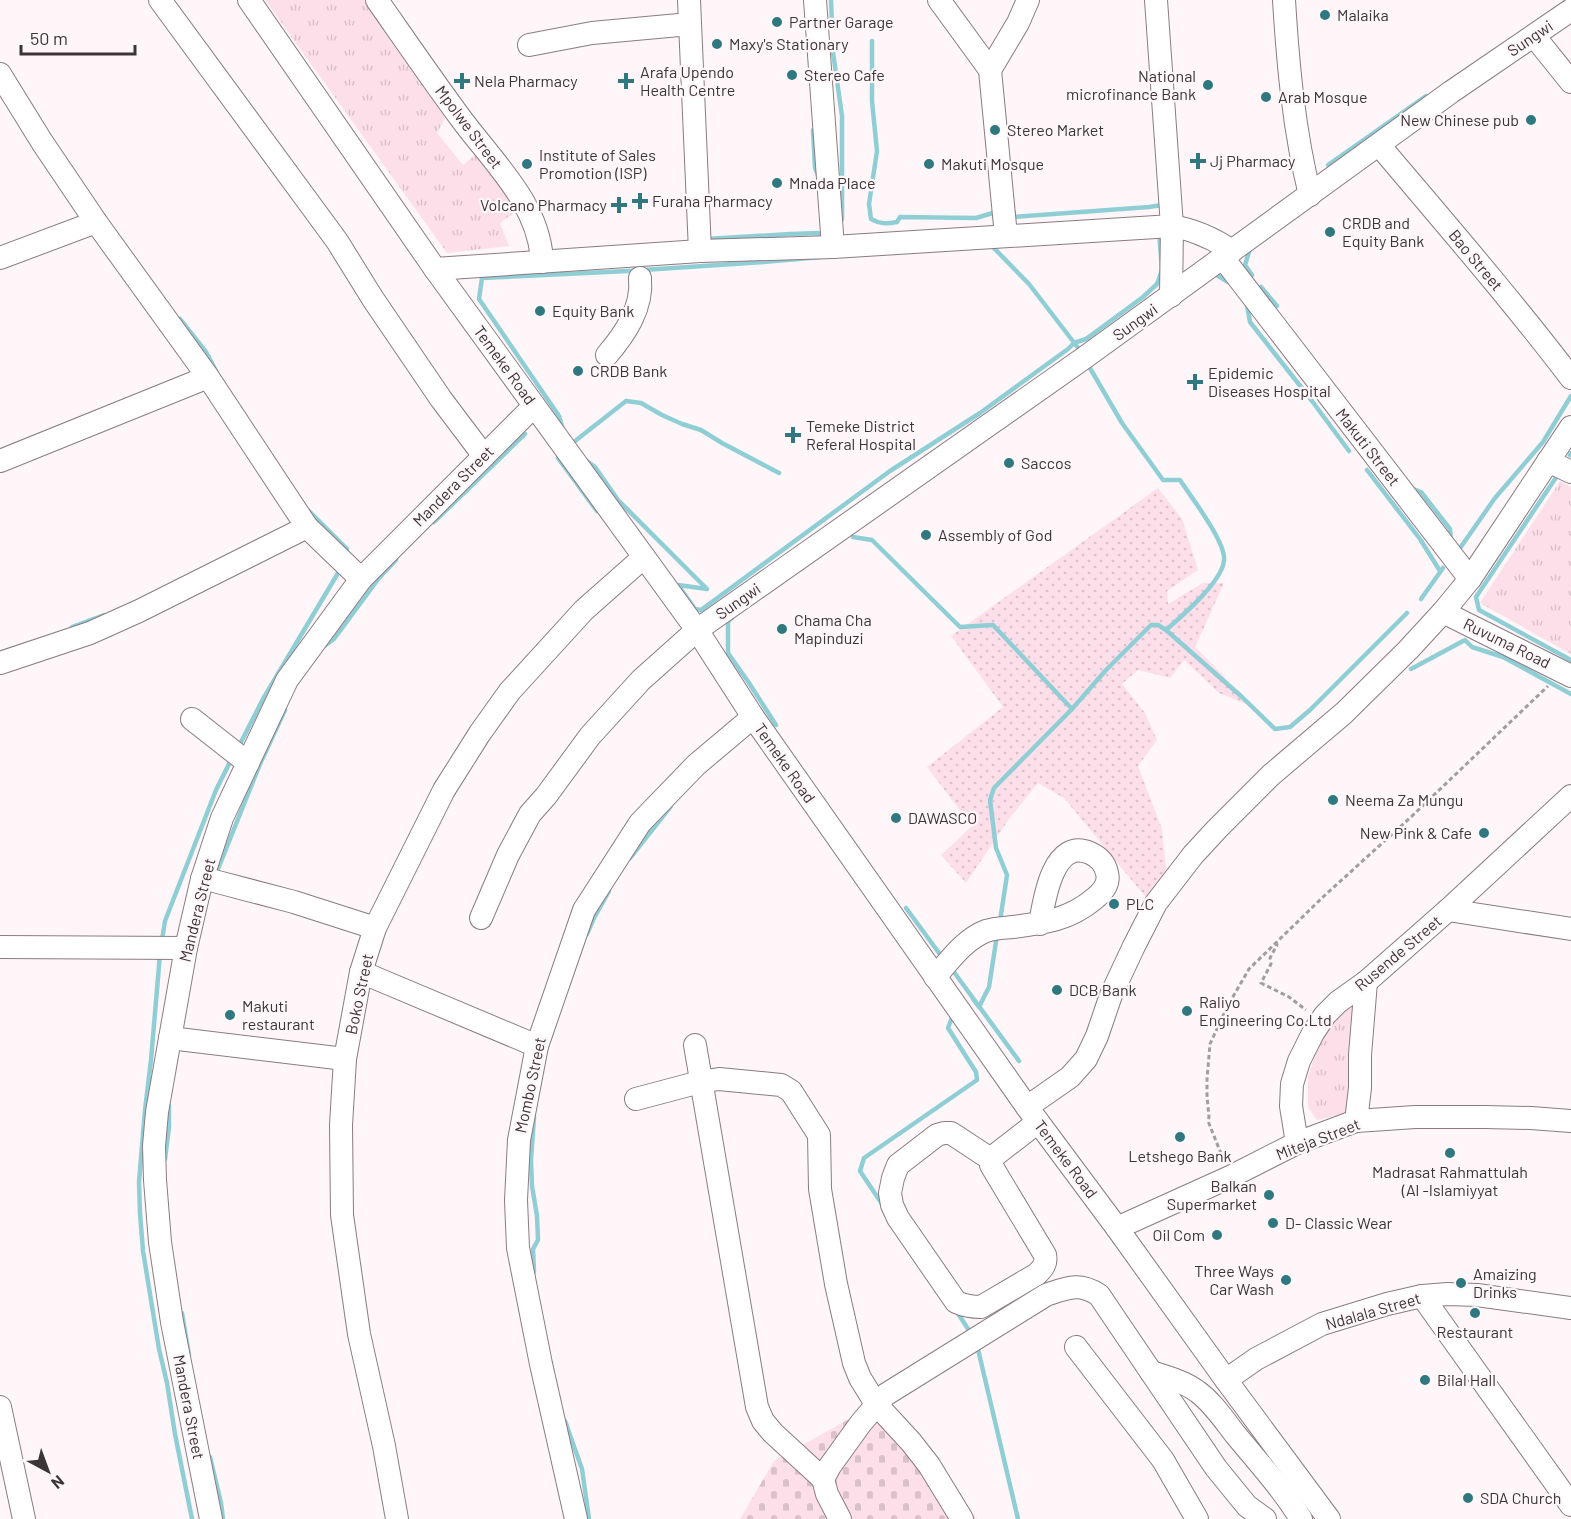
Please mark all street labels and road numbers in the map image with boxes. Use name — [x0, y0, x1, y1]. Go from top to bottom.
street label: Sungwi — [1503, 16, 1556, 60]
street label: Mpolwe Street — [432, 81, 507, 172]
street label: Bao Street — [1445, 225, 1507, 294]
street label: Sungwi — [1109, 299, 1161, 344]
street label: Temeke Road — [470, 322, 540, 408]
street label: Makuti Street — [1332, 404, 1405, 489]
street label: Mandera Street — [408, 441, 497, 530]
street label: Sungwi — [711, 578, 764, 623]
street label: Ruvuma Road — [1461, 613, 1554, 672]
street label: Temeke Road — [751, 719, 820, 806]
street label: Mandera Street — [174, 856, 219, 964]
street label: Rusende Street — [1350, 911, 1445, 994]
street label: Boko Street — [341, 952, 376, 1036]
street label: Mombo Street — [510, 1035, 549, 1135]
street label: Miteja Street — [1273, 1114, 1363, 1163]
street label: Temeke Road — [1031, 1116, 1102, 1202]
street label: Ndalala Street — [1323, 1288, 1423, 1333]
street label: Mandera Street — [170, 1353, 209, 1461]

